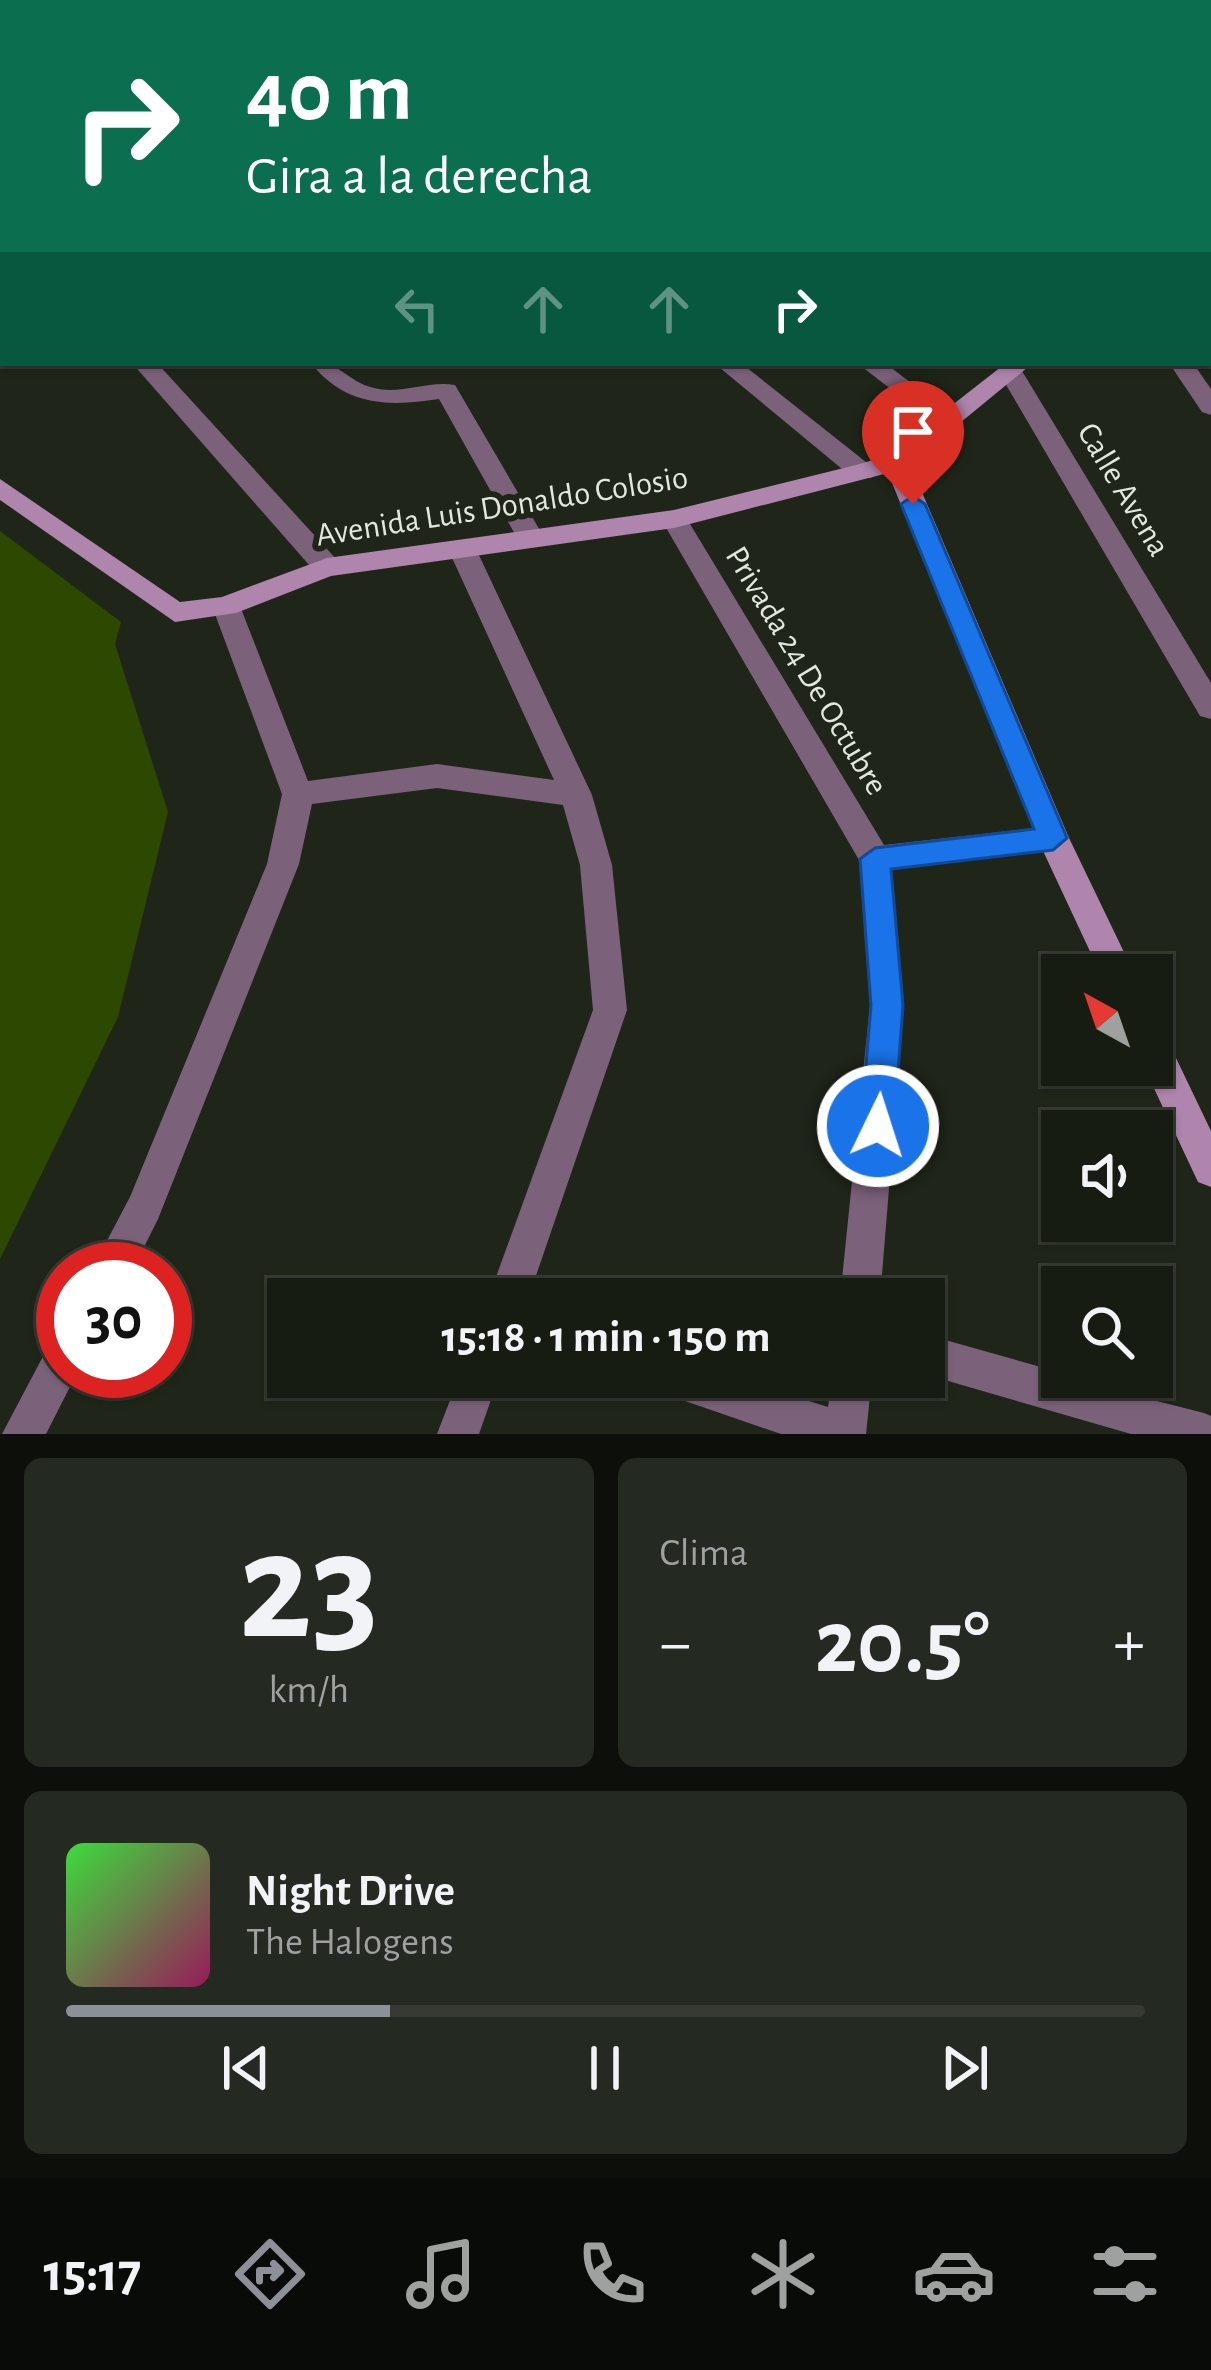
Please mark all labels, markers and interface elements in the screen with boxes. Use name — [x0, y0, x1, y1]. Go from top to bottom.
icon: right — [48, 48, 204, 204]
text: 40 m — [246, 52, 413, 136]
text: Gira a la derecha — [246, 150, 592, 204]
icon: left — [384, 276, 450, 342]
icon: ahead — [510, 276, 576, 342]
icon: ahead — [636, 276, 702, 342]
icon: right — [762, 276, 828, 342]
pin — [862, 381, 964, 504]
icon: arrive — [880, 399, 946, 465]
street label: Calle Avena — [1071, 418, 1175, 562]
street label: Avenida Luis Donaldo Colosio — [314, 461, 690, 553]
street label: Privada 24 De Octubre — [719, 541, 893, 801]
north arrow — [1041, 954, 1173, 1086]
map controls — [1041, 954, 1173, 1398]
position arrow — [815, 1063, 941, 1189]
button: sound — [1041, 1110, 1173, 1242]
speed limit sign: 30 — [36, 1242, 192, 1398]
button: search — [1041, 1266, 1173, 1398]
text: 15:18 · 1 min · 150 m — [441, 1315, 771, 1360]
text: 23 — [238, 1511, 379, 1667]
text: Clima — [660, 1534, 748, 1573]
text: 20.5° — [815, 1599, 990, 1689]
text: − — [660, 1611, 691, 1677]
text: + — [1113, 1611, 1145, 1677]
text: km/h — [269, 1671, 349, 1710]
text: Night Drive — [246, 1869, 455, 1914]
text: The Halogens — [246, 1923, 454, 1962]
icon: previous — [213, 2035, 279, 2101]
icon: pause — [572, 2035, 638, 2101]
icon: next — [932, 2035, 998, 2101]
icon: directions — [228, 2232, 312, 2316]
icon: music — [399, 2232, 483, 2316]
icon: phone — [570, 2232, 654, 2316]
icon: climate — [741, 2232, 825, 2316]
icon: car — [912, 2232, 996, 2316]
icon: filters — [1083, 2232, 1167, 2316]
text: 15:17 — [44, 2247, 141, 2301]

